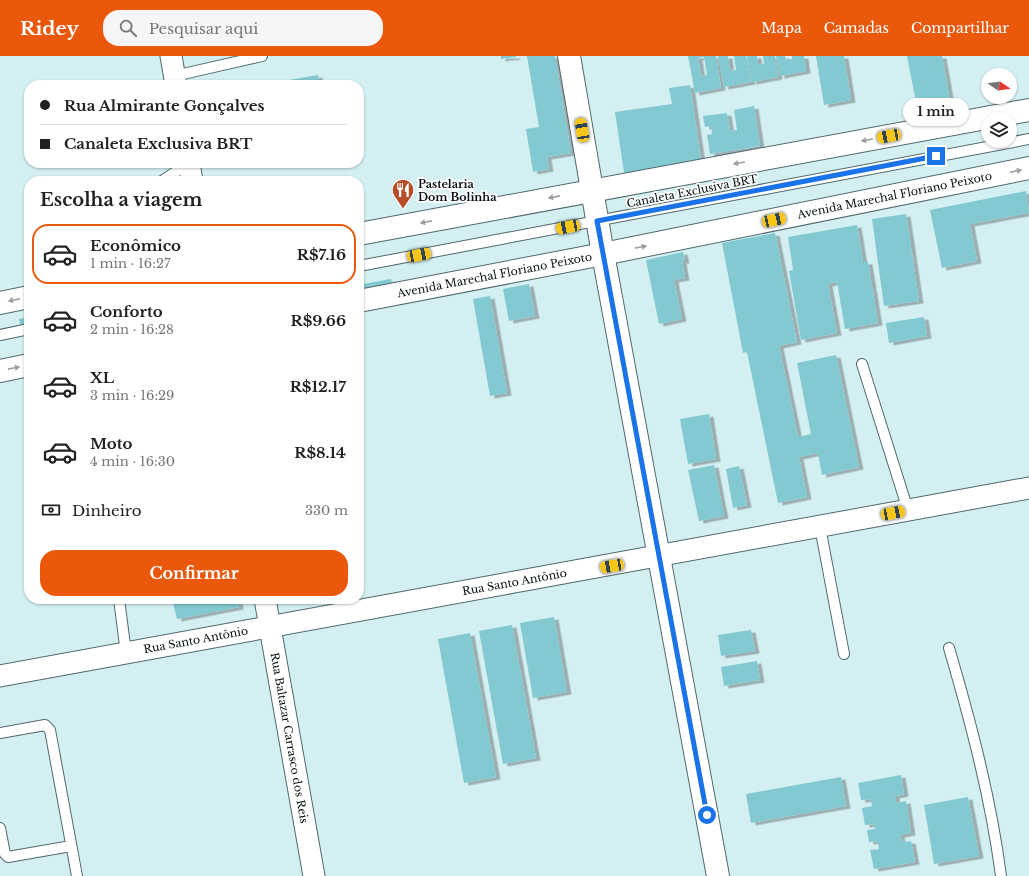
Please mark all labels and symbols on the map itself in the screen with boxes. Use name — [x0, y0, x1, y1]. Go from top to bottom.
north arrow — [981, 68, 1017, 104]
callout: 1 min — [903, 98, 969, 126]
car — [574, 117, 590, 143]
car — [876, 128, 902, 144]
one-way arrow — [861, 137, 873, 143]
route end — [927, 147, 945, 165]
one-way arrow — [733, 160, 745, 166]
one-way arrow — [1010, 167, 1022, 173]
street label: Avenida Marechal Floriano Peixoto — [795, 169, 993, 222]
street label: Canaleta Exclusiva BRT — [625, 171, 759, 211]
restaurant icon: Pastelaria Dom Bolinha — [390, 177, 416, 210]
place label: Pastelaria Dom Bolinha — [418, 177, 497, 204]
one-way arrow — [548, 194, 560, 200]
car — [761, 212, 787, 228]
one-way arrow — [420, 219, 432, 225]
car — [555, 219, 581, 235]
one-way arrow — [635, 243, 647, 249]
car — [406, 247, 432, 263]
street label: Avenida Marechal Floriano Peixoto — [395, 249, 593, 301]
one-way arrow — [8, 297, 21, 303]
one-way arrow — [8, 364, 21, 370]
car — [880, 505, 906, 521]
car — [599, 558, 625, 574]
street label: Rua Santo Antônio — [461, 566, 568, 598]
street label: Rua Santo Antônio — [142, 623, 249, 656]
street label: Rua Baltazar Carrasco dos Reis — [268, 651, 312, 824]
route start — [698, 806, 716, 824]

